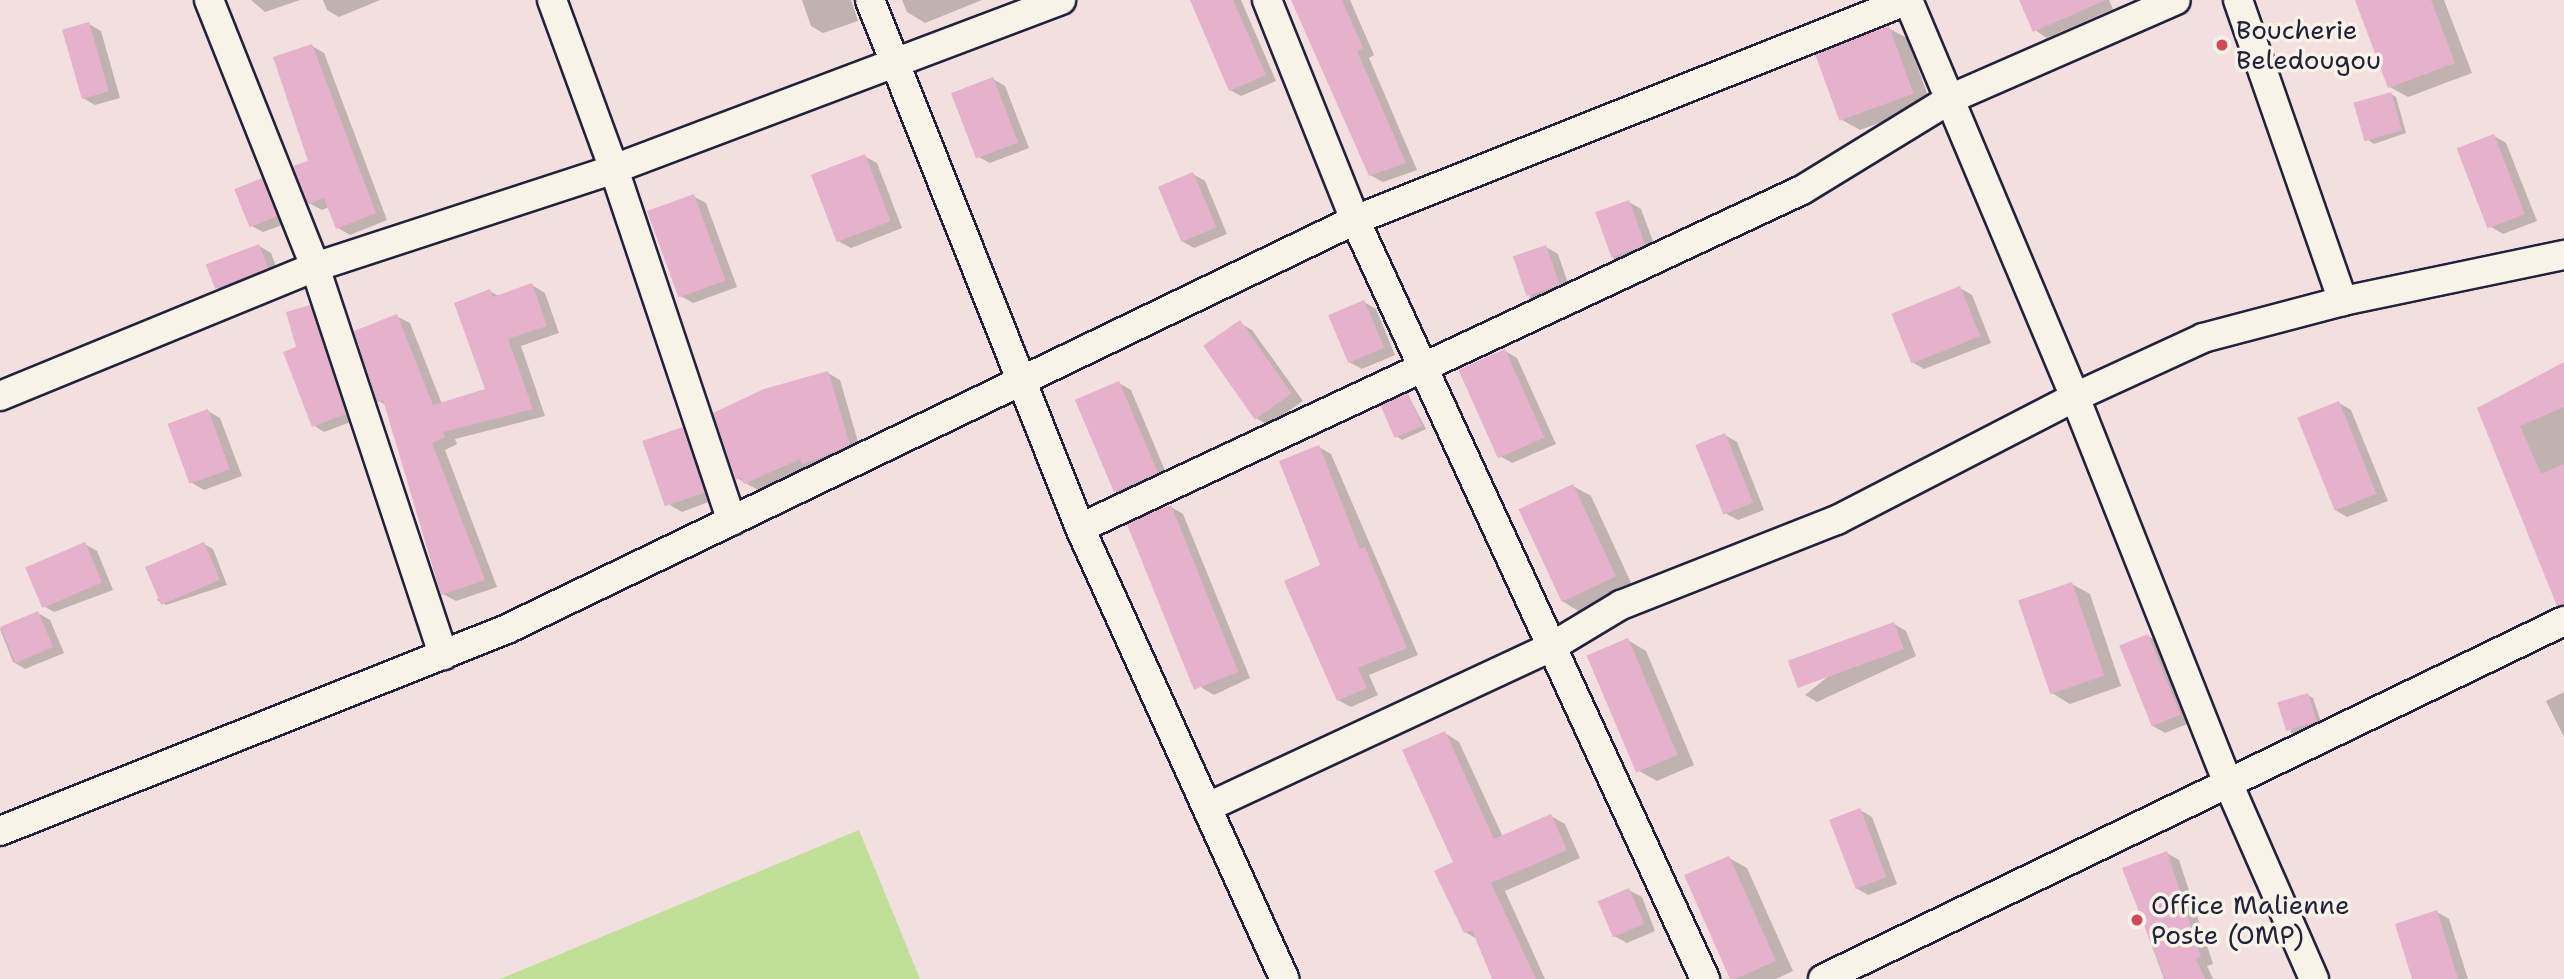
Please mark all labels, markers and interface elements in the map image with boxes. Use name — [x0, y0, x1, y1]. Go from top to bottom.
place label: Boucherie Beledougou — [2236, 14, 2381, 76]
marker: Boucherie Beledougou — [2214, 37, 2230, 53]
place label: Office Malienne Poste (OMP) — [2151, 889, 2350, 950]
marker: Office Malienne Poste (OMP) — [2129, 912, 2145, 928]

